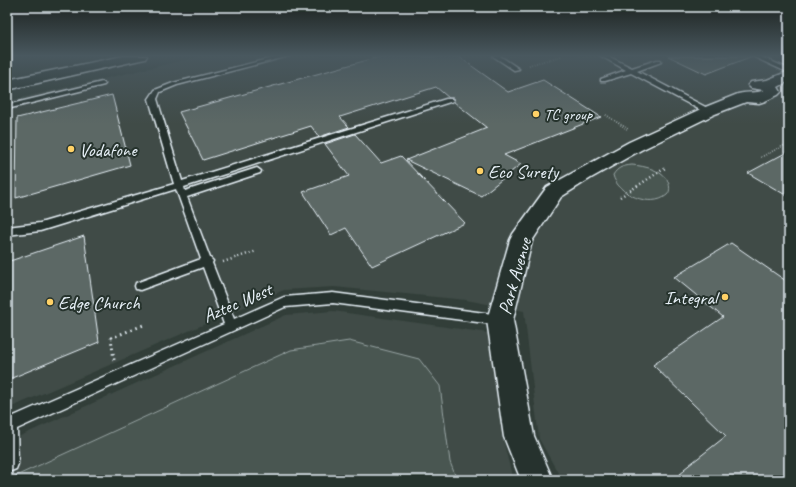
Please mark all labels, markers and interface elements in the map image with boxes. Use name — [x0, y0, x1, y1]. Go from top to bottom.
place label: TC group — [544, 105, 593, 125]
marker: TC group — [531, 109, 541, 119]
place label: Vodafone — [79, 138, 138, 162]
marker: Vodafone — [66, 144, 76, 154]
place label: Eco Surety — [488, 160, 560, 184]
marker: Eco Surety — [475, 166, 485, 176]
street label: Park Avenue — [493, 233, 538, 317]
street label: Aztec West — [199, 277, 277, 328]
place label: Integral — [664, 286, 721, 310]
place label: Edge Church — [58, 291, 140, 315]
marker: Integral — [720, 292, 730, 302]
marker: Edge Church — [45, 297, 55, 307]

